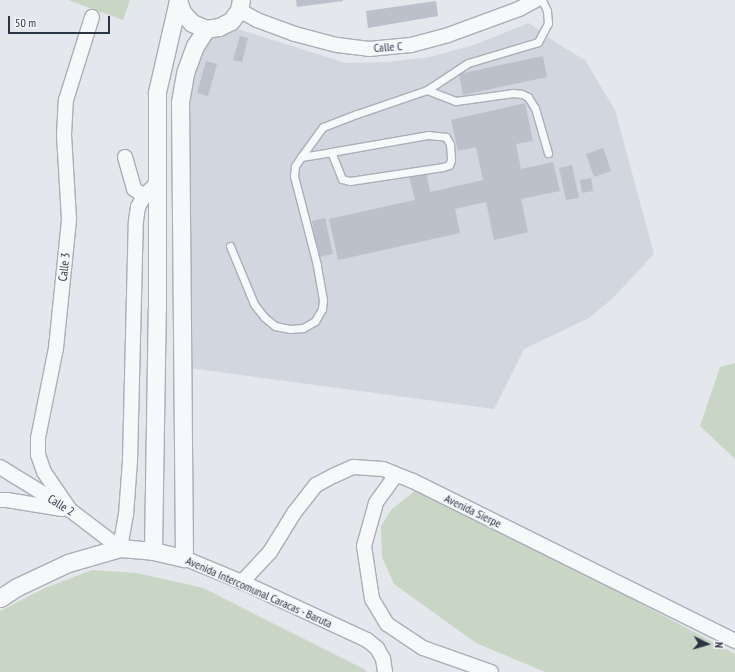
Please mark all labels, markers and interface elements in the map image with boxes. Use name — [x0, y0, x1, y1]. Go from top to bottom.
scale bar — [10, 8, 112, 34]
text: 50 m — [15, 15, 36, 30]
street label: Calle C — [373, 39, 403, 55]
street label: Calle 3 — [55, 252, 73, 282]
street label: Calle 2 — [45, 491, 77, 519]
street label: Avenida Sierpe — [442, 491, 504, 531]
street label: Avenida Intercomunal Caracas - Baruta — [183, 553, 335, 631]
north arrow — [687, 624, 727, 664]
text: N — [712, 641, 726, 649]

